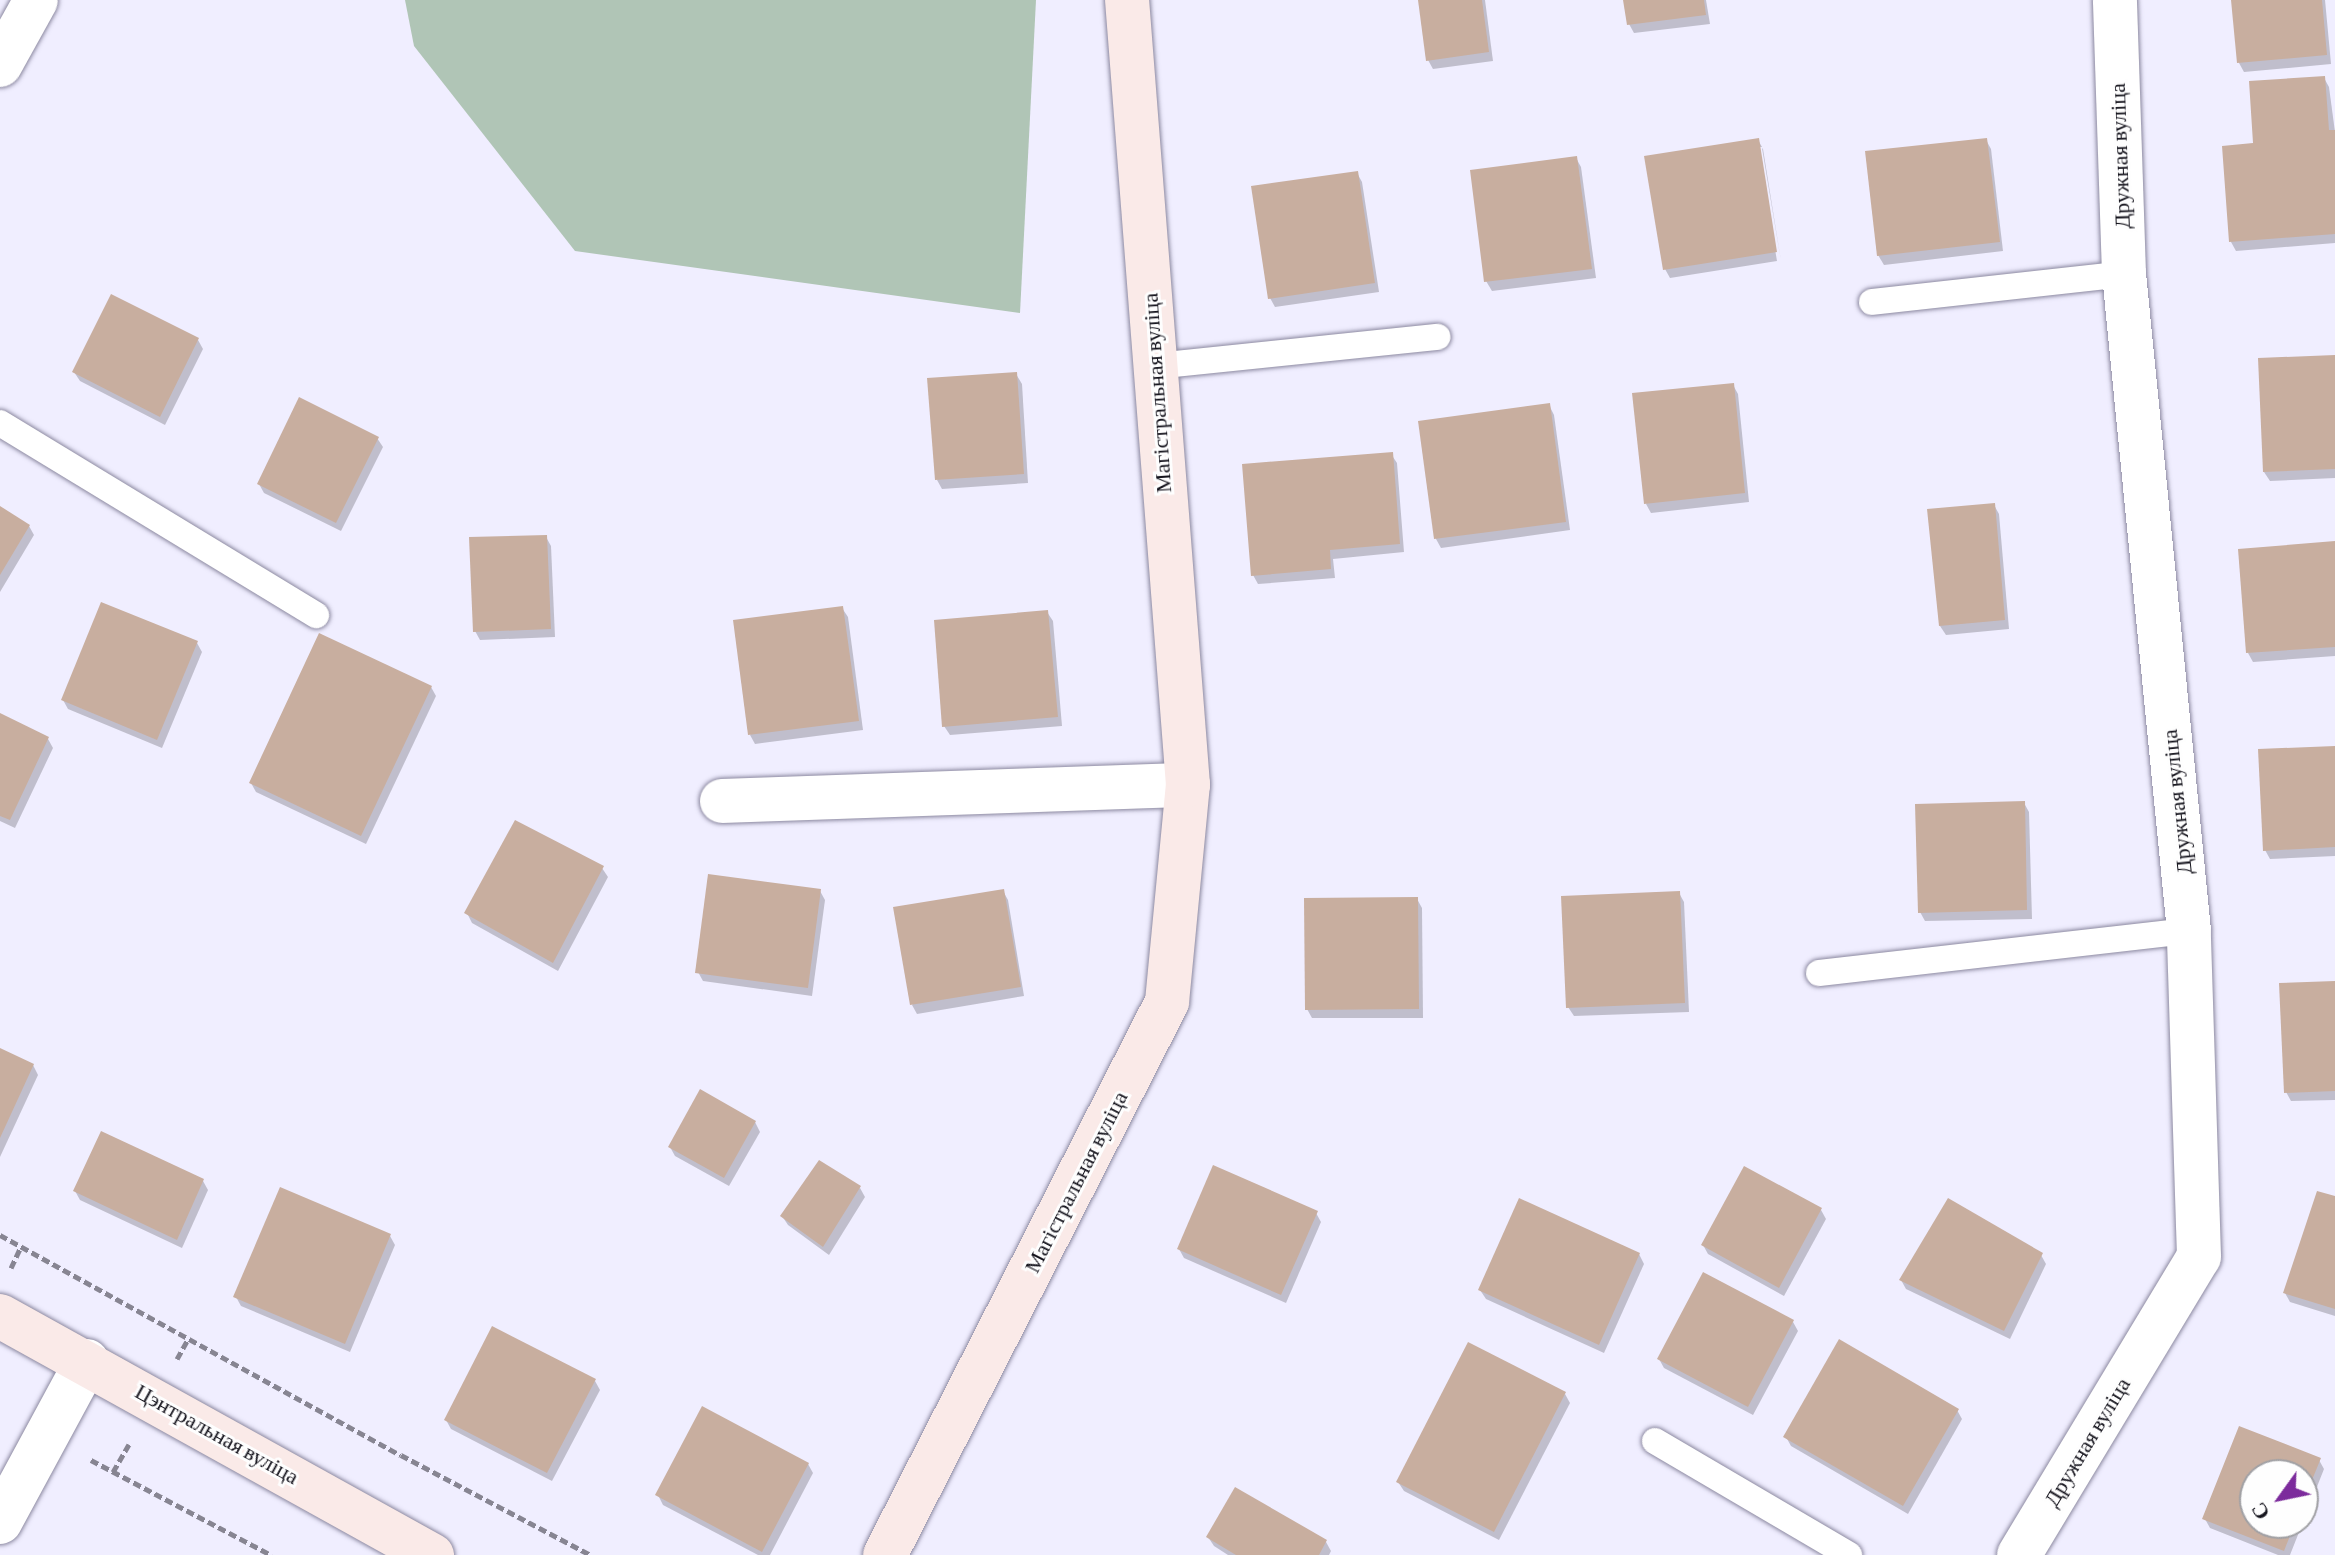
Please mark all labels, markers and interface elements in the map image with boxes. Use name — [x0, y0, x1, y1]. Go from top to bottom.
street label: Дружная вуліца — [2104, 83, 2136, 229]
street label: Магістральная вуліца — [1137, 292, 1177, 494]
street label: Дружная вуліца — [2156, 728, 2198, 876]
street label: Магістральная вуліца — [1019, 1087, 1133, 1277]
street label: Дружная вуліца — [2038, 1373, 2136, 1511]
street label: Цэнтральная вуліца — [131, 1378, 303, 1490]
north arrow — [2239, 1459, 2319, 1539]
text: С — [2245, 1498, 2275, 1525]

